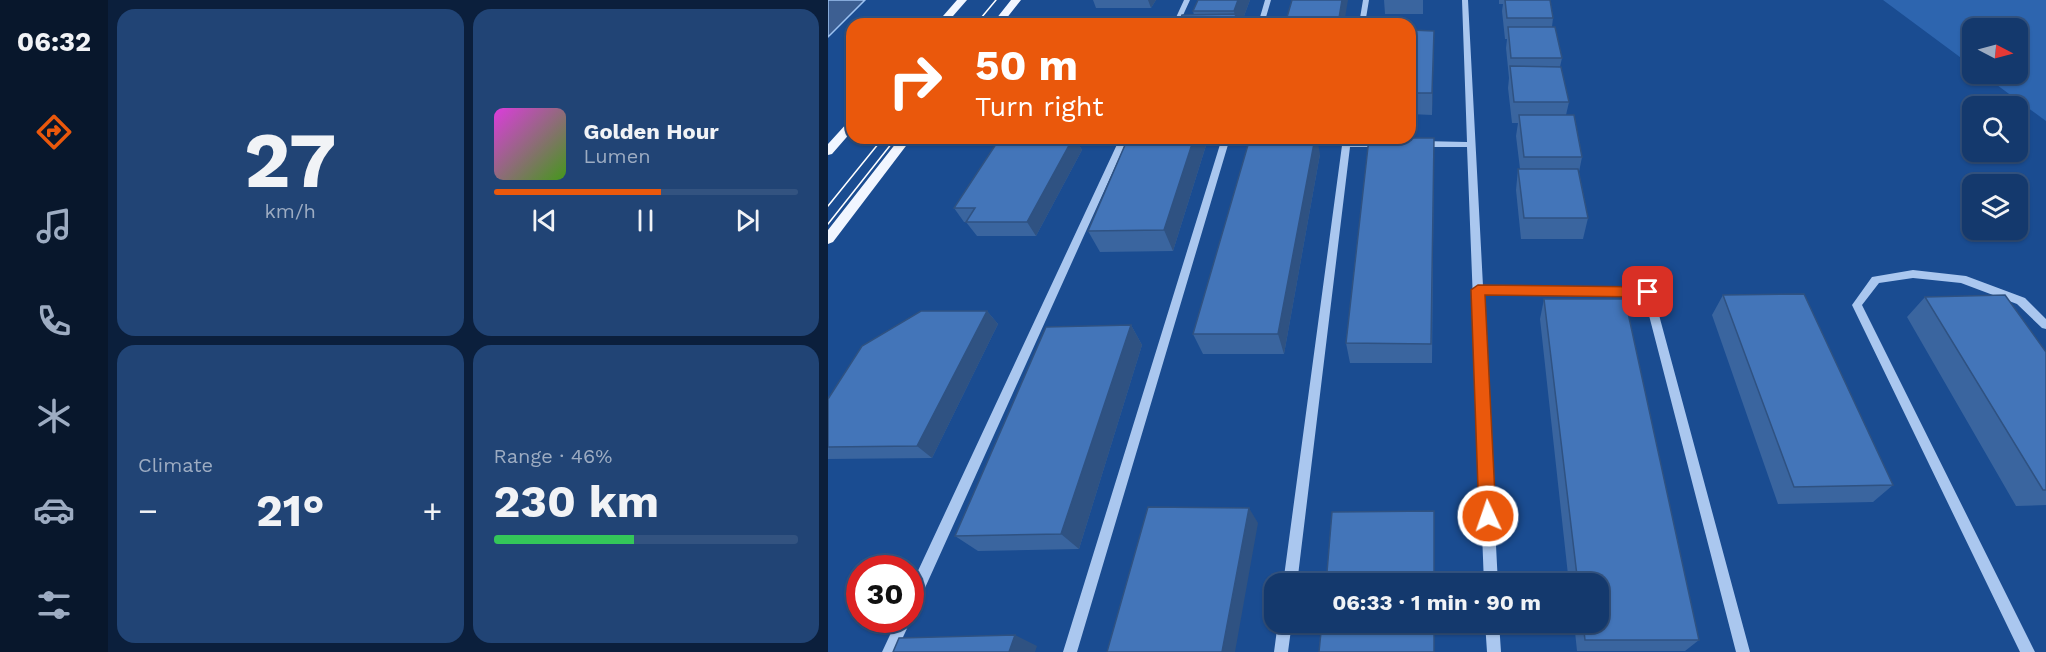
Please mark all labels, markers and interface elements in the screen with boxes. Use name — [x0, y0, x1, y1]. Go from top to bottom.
north arrow — [1962, 18, 2028, 84]
map controls — [1962, 18, 2028, 240]
text: 06:32 — [17, 26, 91, 58]
text: 50 m — [975, 41, 1078, 90]
icon: right — [876, 42, 954, 120]
text: Turn right — [975, 91, 1104, 123]
button: search — [1962, 96, 2028, 162]
icon: directions — [33, 111, 75, 153]
text: 27 — [244, 114, 337, 206]
text: Golden Hour — [584, 119, 719, 144]
text: Lumen — [584, 144, 651, 168]
button: layers — [1962, 174, 2028, 240]
text: km/h — [264, 199, 316, 223]
icon: previous — [528, 204, 561, 237]
icon: pause — [629, 204, 662, 237]
icon: next — [731, 204, 764, 237]
icon: music — [33, 205, 75, 247]
pin — [1622, 266, 1673, 317]
icon: arrive — [1631, 275, 1664, 308]
icon: phone — [33, 300, 75, 342]
icon: climate — [33, 395, 75, 437]
text: Range · 46% — [494, 444, 612, 468]
text: Climate — [138, 453, 213, 477]
text: 230 km — [494, 475, 659, 528]
text: 21° — [256, 484, 325, 537]
position arrow — [1456, 484, 1520, 548]
icon: car — [33, 489, 75, 531]
text: − — [138, 491, 158, 530]
text: + — [423, 491, 443, 530]
speed limit sign: 30 — [846, 555, 924, 633]
icon: filters — [33, 584, 75, 626]
text: 06:33 · 1 min · 90 m — [1332, 590, 1541, 615]

